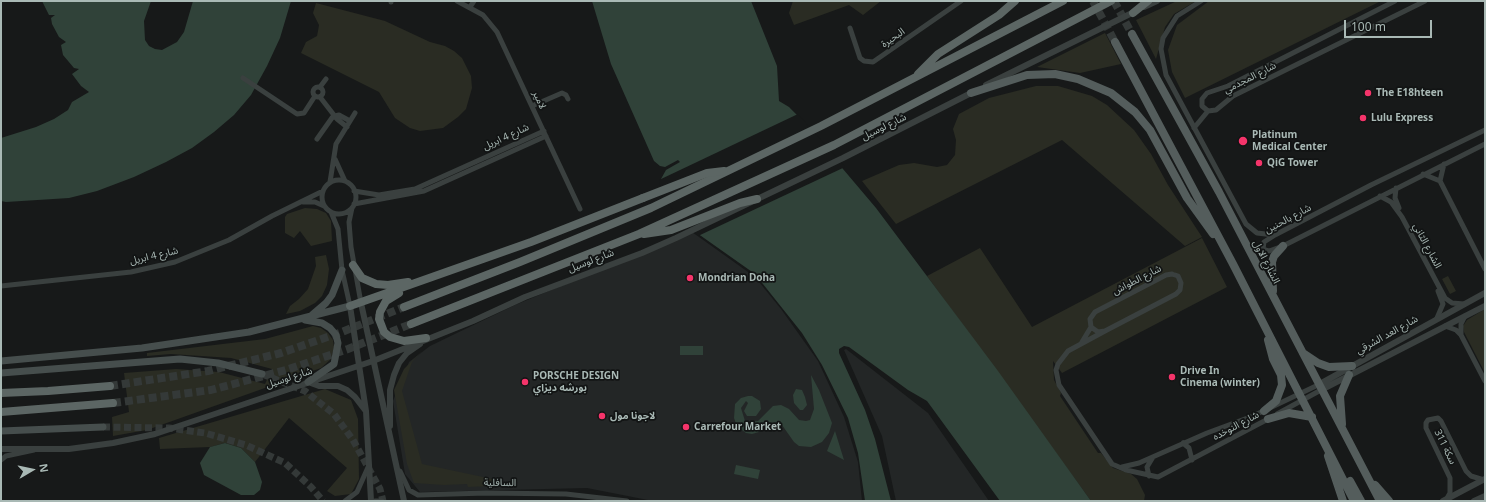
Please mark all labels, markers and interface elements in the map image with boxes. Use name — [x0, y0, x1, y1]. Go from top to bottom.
scale bar — [1346, 12, 1434, 38]
text: 100 m — [1351, 18, 1386, 35]
street label: البحيرة — [879, 26, 907, 50]
street label: شارع المجدمي — [1222, 60, 1278, 96]
place label: The E18hteen — [1376, 87, 1443, 99]
marker: The E18hteen — [1363, 88, 1373, 98]
street label: لامير — [530, 89, 548, 111]
street label: شارع لوسيل — [860, 111, 908, 143]
place label: Lulu Express — [1371, 112, 1433, 124]
marker: Lulu Express — [1358, 113, 1368, 123]
street label: شارع 4 ابريل — [481, 121, 531, 153]
place label: Platinum Medical Center — [1252, 129, 1327, 152]
marker: Platinum Medical Center — [1237, 135, 1249, 147]
place label: QiG Tower — [1267, 157, 1318, 169]
marker: QiG Tower — [1254, 158, 1264, 168]
street label: شارع بالحنين — [1263, 202, 1313, 236]
street label: الشارع الثاني — [1410, 221, 1444, 271]
street label: الشارع الاول — [1250, 238, 1282, 286]
street label: شارع 4 ابريل — [129, 245, 179, 267]
street label: شارع لوسيل — [566, 247, 616, 275]
street label: شارع الطواش — [1111, 263, 1163, 297]
place label: Mondrian Doha — [698, 272, 775, 284]
marker: Mondrian Doha — [685, 273, 695, 283]
street label: شارع العد الشرقي — [1354, 313, 1420, 357]
street label: شارع لوسيل — [264, 365, 314, 391]
place label: Drive In Cinema (winter) — [1180, 365, 1260, 388]
place label: PORSCHE DESIGN بورشه ديزاي — [533, 370, 619, 394]
marker: Drive In Cinema (winter) — [1167, 372, 1177, 382]
marker: PORSCHE DESIGN بورشه ديزاي — [520, 377, 530, 387]
street label: شارع النوخده — [1211, 409, 1261, 443]
place label: لاجونا مول — [610, 410, 655, 422]
marker: لاجونا مول — [597, 411, 607, 421]
place label: Carrefour Market — [694, 421, 781, 433]
marker: Carrefour Market — [681, 422, 691, 432]
street label: سكة 311 — [1431, 427, 1459, 467]
north arrow — [12, 450, 52, 490]
text: N — [36, 462, 52, 474]
street label: السافلية — [484, 477, 516, 489]

